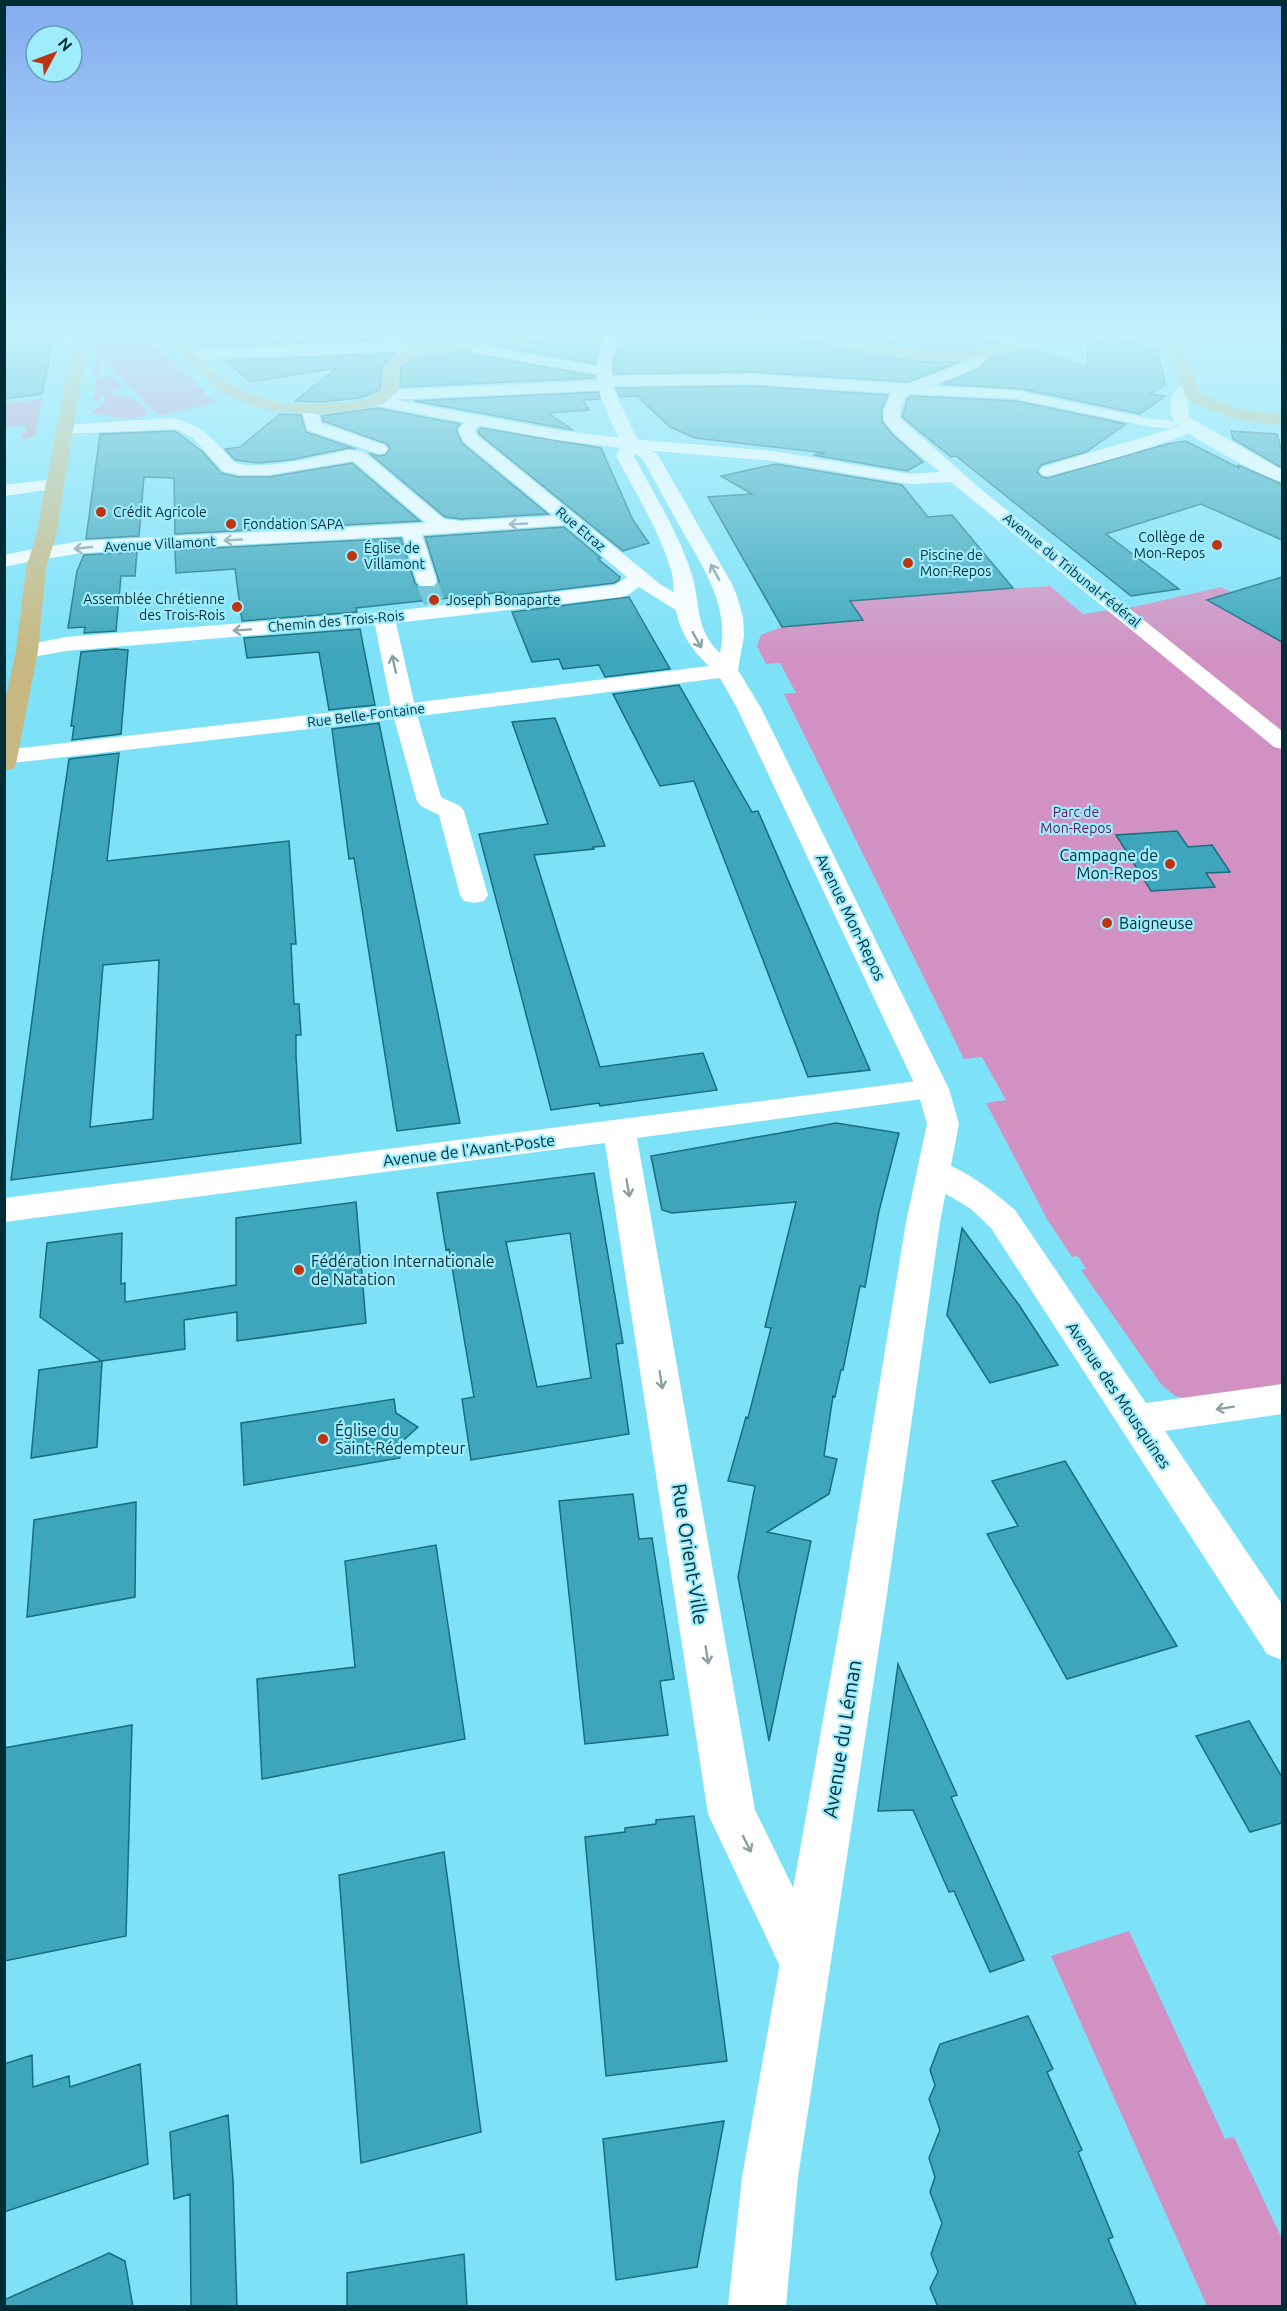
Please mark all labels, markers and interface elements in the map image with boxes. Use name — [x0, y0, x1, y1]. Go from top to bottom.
north arrow — [24, 24, 84, 84]
text: N — [55, 34, 76, 55]
place label: Crédit Agricole — [113, 504, 207, 520]
street label: Rue Etraz — [553, 504, 609, 554]
marker: Crédit Agricole — [94, 505, 108, 519]
street label: Avenue du Tribunal-Fédéral — [1000, 510, 1144, 631]
place label: Fondation SAPA — [243, 516, 344, 532]
marker: Fondation SAPA — [224, 517, 238, 531]
one-way arrow — [509, 518, 529, 529]
place label: Collège de Mon-Repos — [1134, 529, 1205, 561]
street label: Avenue Villamont — [104, 533, 217, 555]
one-way arrow — [224, 534, 244, 545]
marker: Collège de Mon-Repos — [1210, 538, 1224, 552]
place label: Église de Villamont — [364, 539, 426, 572]
one-way arrow — [73, 543, 93, 554]
place label: Piscine de Mon-Repos — [920, 547, 991, 579]
marker: Église de Villamont — [345, 549, 359, 563]
marker: Piscine de Mon-Repos — [901, 556, 915, 570]
one-way arrow — [709, 564, 721, 581]
place label: Assemblée Chrétienne des Trois-Rois — [83, 591, 225, 623]
place label: Joseph Bonaparte — [446, 592, 560, 608]
marker: Joseph Bonaparte — [427, 593, 441, 607]
marker: Assemblée Chrétienne des Trois-Rois — [230, 600, 244, 614]
street label: Chemin des Trois-Rois — [267, 607, 405, 635]
one-way arrow — [233, 624, 253, 635]
one-way arrow — [692, 630, 703, 648]
one-way arrow — [388, 655, 399, 675]
street label: Rue Belle-Fontaine — [306, 700, 426, 730]
park label: Parc de Mon-Repos — [1040, 804, 1112, 836]
place label: Campagne de Mon-Repos — [1060, 846, 1158, 882]
street label: Avenue Mon-Repos — [812, 851, 890, 983]
marker: Campagne de Mon-Repos — [1163, 857, 1177, 871]
place label: Baigneuse — [1119, 914, 1193, 932]
marker: Baigneuse — [1100, 916, 1114, 930]
street label: Avenue de l'Avant-Poste — [382, 1131, 556, 1169]
one-way arrow — [623, 1177, 634, 1197]
place label: Fédération Internationale de Natation — [311, 1252, 495, 1288]
marker: Fédération Internationale de Natation — [292, 1263, 306, 1277]
street label: Avenue des Mousquines — [1063, 1318, 1175, 1472]
one-way arrow — [656, 1369, 667, 1389]
one-way arrow — [1215, 1402, 1235, 1413]
place label: Église du Saint-Rédempteur — [335, 1419, 466, 1457]
marker: Église du Saint-Rédempteur — [316, 1432, 330, 1446]
street label: Rue Orient-Ville — [668, 1482, 713, 1626]
one-way arrow — [701, 1645, 712, 1664]
street label: Avenue du Léman — [818, 1658, 865, 1820]
one-way arrow — [742, 1835, 753, 1853]

